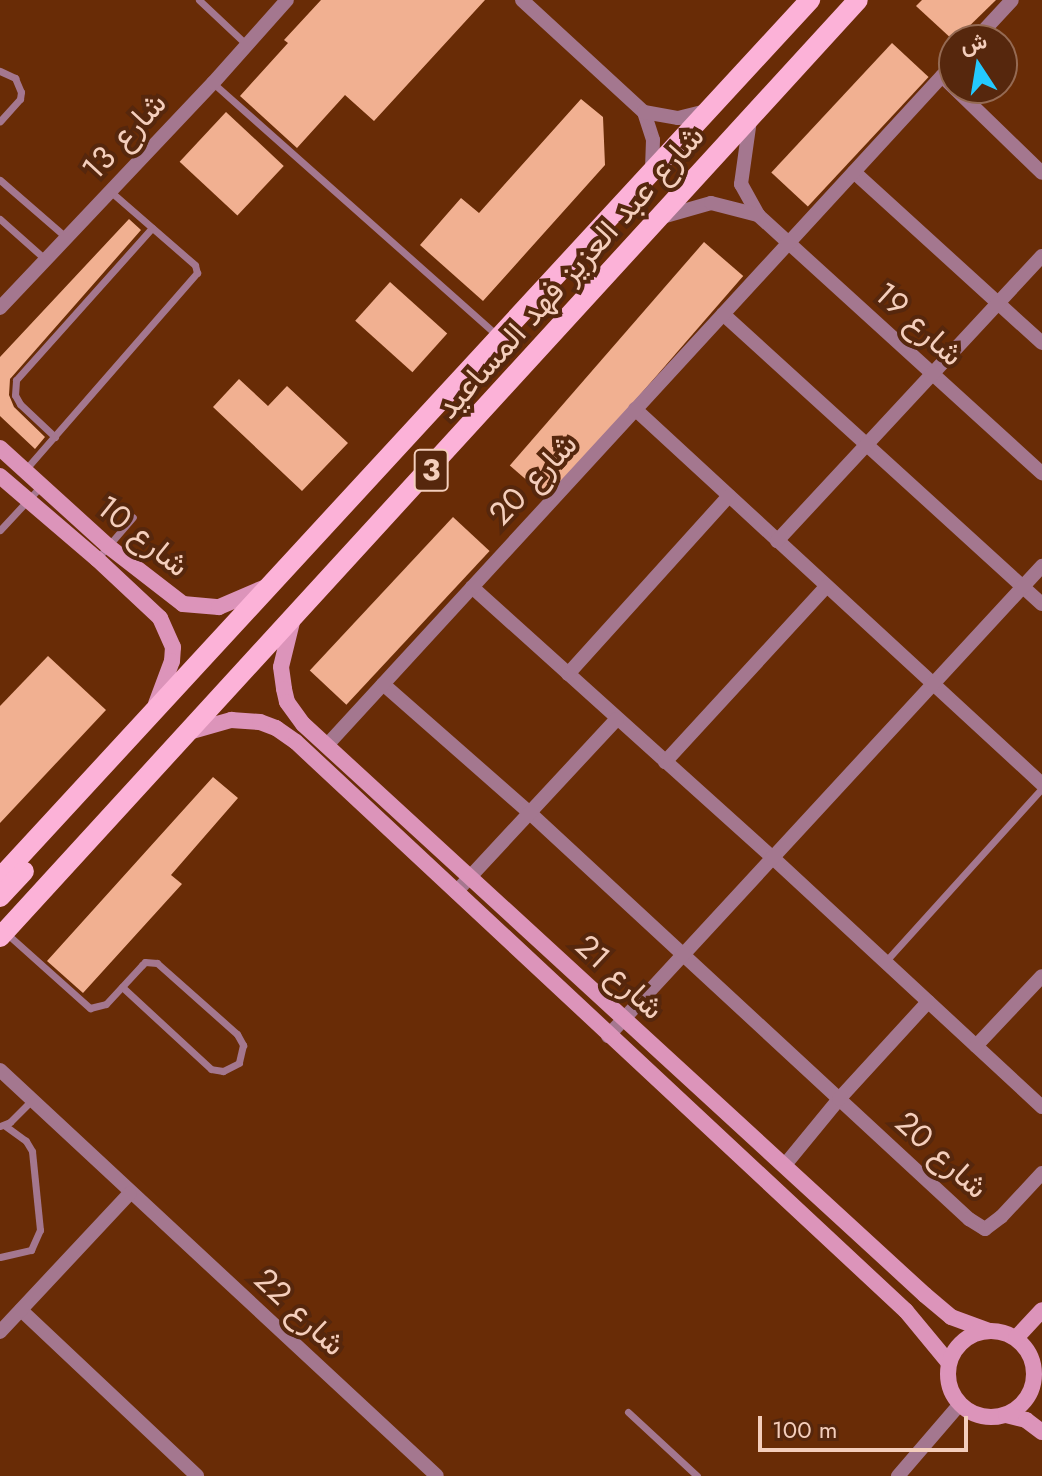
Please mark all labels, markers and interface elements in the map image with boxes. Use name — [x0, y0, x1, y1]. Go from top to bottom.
north arrow — [938, 24, 1018, 104]
text: ش — [957, 24, 990, 61]
street label: شارع 13 — [74, 84, 174, 188]
street label: شارع عبد العزيز فهد المساعيد — [428, 117, 712, 427]
street label: شارع 19 — [866, 274, 972, 374]
street label: شارع 20 — [481, 425, 585, 533]
road number: 3 — [413, 444, 449, 496]
street label: شارع 10 — [89, 487, 197, 585]
street label: شارع 21 — [568, 927, 672, 1027]
street label: شارع 20 — [888, 1103, 996, 1207]
street label: شارع 22 — [247, 1260, 353, 1364]
scale bar — [762, 1400, 972, 1450]
text: 100 m — [772, 1412, 838, 1447]

